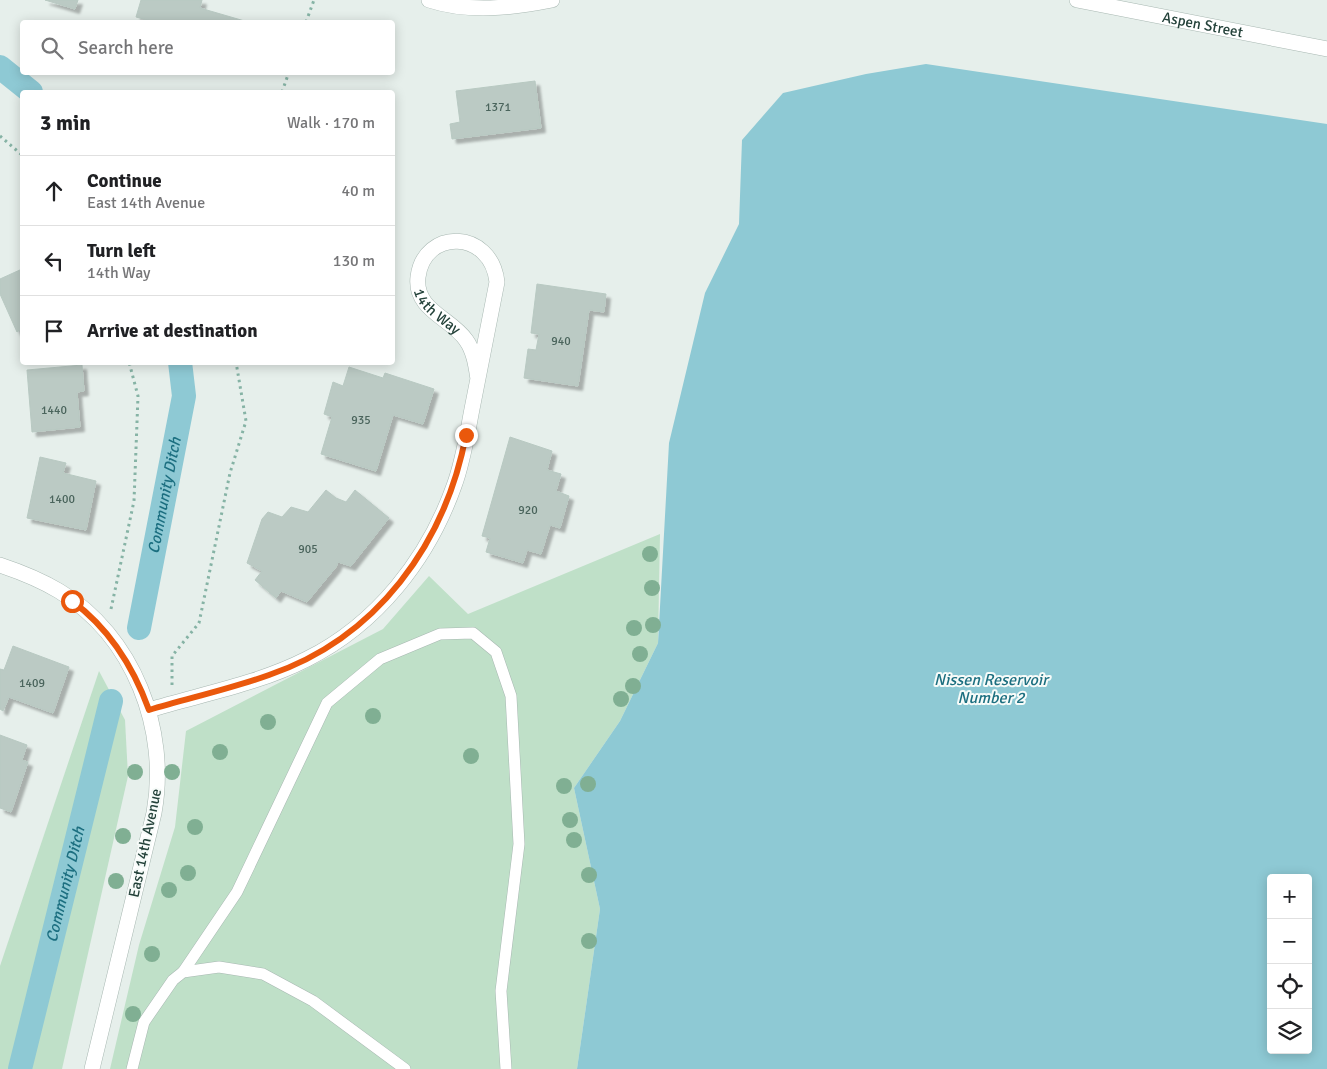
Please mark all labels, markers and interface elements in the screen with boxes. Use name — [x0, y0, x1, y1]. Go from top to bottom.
street label: Aspen Street — [1161, 8, 1244, 41]
search box — [20, 20, 395, 75]
icon: search — [38, 34, 66, 62]
text: Search here — [78, 36, 174, 60]
house number: 1371 — [485, 100, 511, 115]
text: 3 min — [40, 110, 91, 136]
text: Walk · 170 m — [287, 113, 375, 133]
text: Continue — [87, 169, 162, 193]
icon: ahead — [40, 177, 68, 205]
text: 40 m — [341, 181, 375, 201]
text: East 14th Avenue — [87, 193, 205, 213]
text: Turn left — [87, 239, 156, 263]
icon: left — [40, 247, 68, 275]
text: 130 m — [333, 251, 375, 271]
text: 14th Way — [87, 263, 151, 283]
street label: 14th Way — [410, 286, 464, 338]
icon: arrive — [40, 317, 68, 345]
text: Arrive at destination — [87, 319, 258, 343]
house number: 940 — [551, 334, 571, 349]
house number: 1440 — [41, 403, 67, 418]
house number: 935 — [351, 413, 371, 428]
route end — [455, 424, 478, 447]
water label: Community Ditch — [144, 434, 186, 555]
house number: 1400 — [49, 492, 75, 507]
house number: 920 — [518, 503, 538, 518]
house number: 905 — [298, 542, 318, 557]
route start — [61, 590, 84, 613]
water label: Nissen Reservoir Number 2 — [934, 670, 1050, 708]
house number: 1409 — [19, 676, 45, 691]
street label: East 14th Avenue — [125, 787, 165, 899]
water label: Community Ditch — [42, 824, 90, 944]
map controls — [1267, 874, 1312, 1054]
button: + — [1267, 874, 1312, 919]
button: − — [1267, 919, 1312, 964]
button: locate — [1267, 964, 1312, 1009]
button: layers — [1267, 1009, 1312, 1054]

